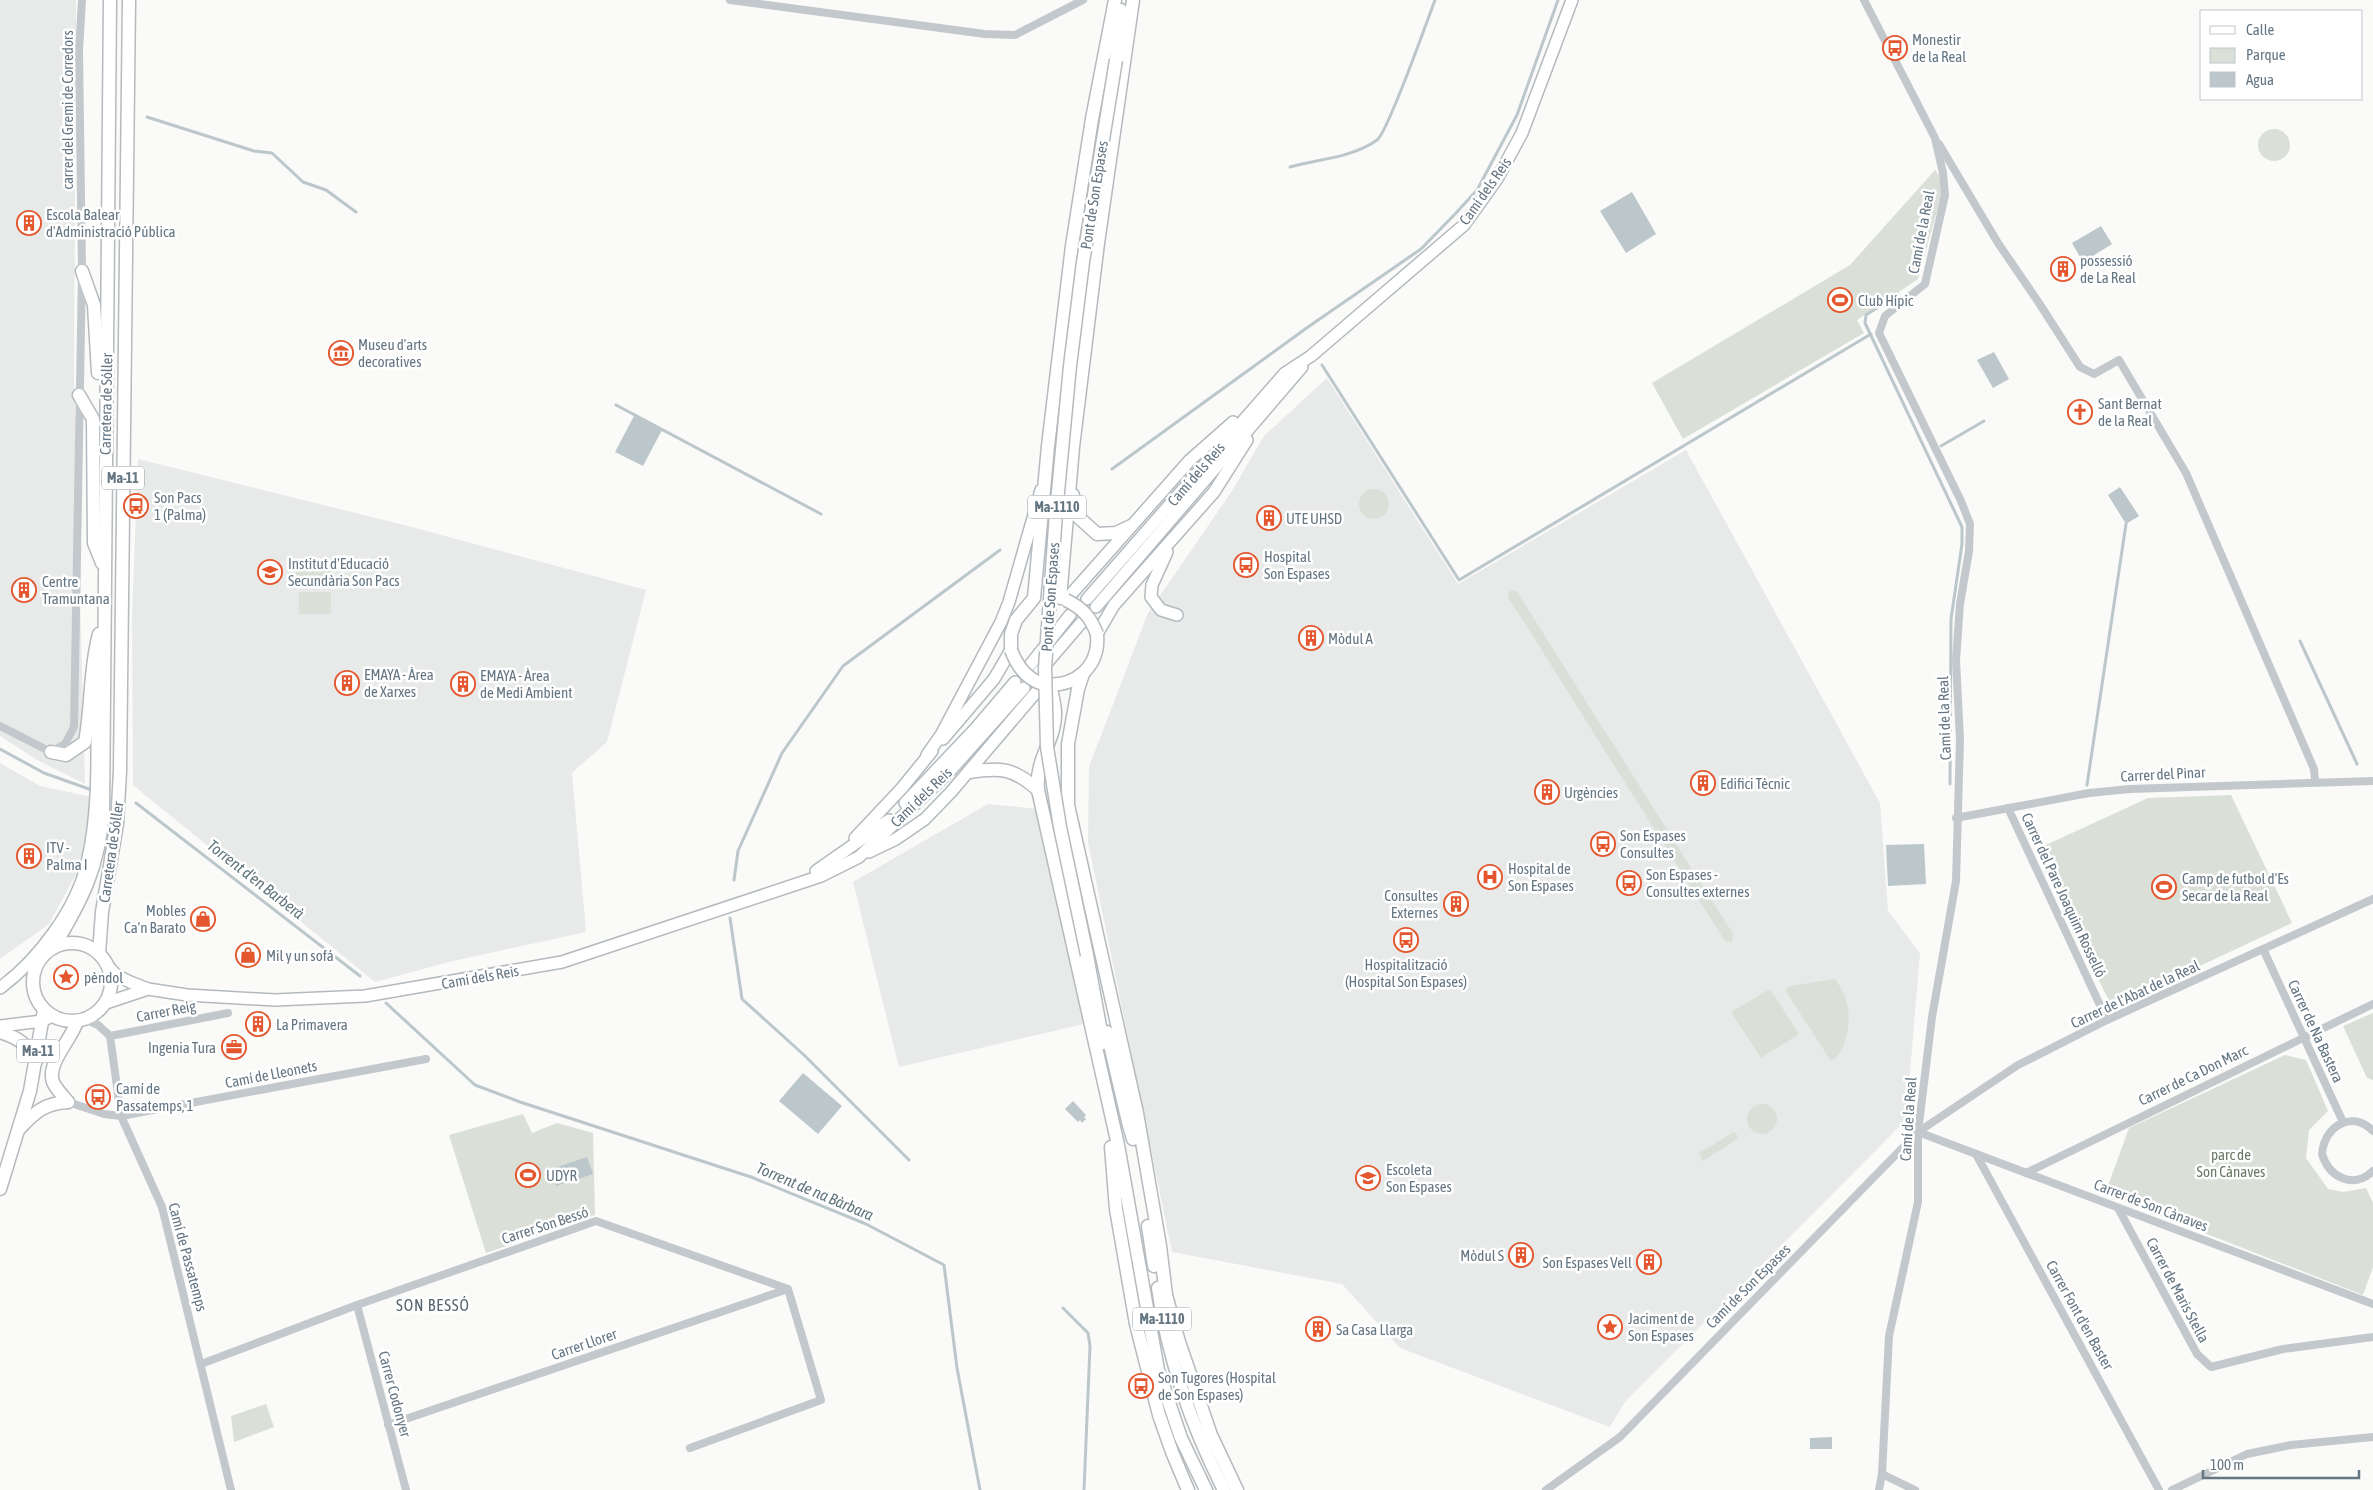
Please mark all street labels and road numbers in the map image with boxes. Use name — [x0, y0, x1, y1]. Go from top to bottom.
street label: carrer del Gremi de Corredors — [59, 30, 76, 190]
street label: Pont de Son Espases — [1077, 139, 1111, 251]
street label: Camí dels Reis — [1456, 154, 1514, 228]
street label: Camí de la Real — [1905, 189, 1937, 275]
street label: Carretera de Sóller — [97, 352, 115, 455]
street label: Camí dels Reis — [1164, 439, 1228, 509]
road number: Ma-11 — [102, 466, 144, 489]
road number: Ma-1110 — [1028, 496, 1086, 518]
street label: Pont de Son Espases — [1038, 542, 1062, 652]
street label: Camí de la Real — [1934, 676, 1954, 760]
street label: Carrer del Pinar — [2120, 763, 2206, 785]
street label: Camí dels Reis — [887, 764, 955, 830]
street label: Carretera de Sóller — [95, 800, 127, 904]
street label: Carrer del Pare Joaquim Rosselló — [2018, 810, 2110, 980]
street label: Carrer de l'Abat de la Real — [2068, 957, 2202, 1031]
street label: Camí dels Reis — [440, 962, 520, 992]
street label: Carrer de Na Bastera — [2285, 977, 2347, 1085]
street label: Carrer Reig — [135, 997, 198, 1025]
road number: Ma-11 — [17, 1040, 59, 1062]
street label: Carrer de Ca Don Marc — [2136, 1041, 2251, 1109]
street label: Camí de Lleonets — [224, 1057, 318, 1091]
street label: Camí de la Real — [1897, 1076, 1919, 1162]
street label: Carrer de Son Cànaves — [2092, 1175, 2210, 1235]
street label: Camí de Passatemps — [165, 1201, 211, 1313]
street label: Carrer Son Bessó — [500, 1203, 590, 1247]
street label: Carrer de Maris Stella — [2143, 1235, 2213, 1345]
street label: Camí de Son Espases — [1702, 1240, 1794, 1332]
street label: Carrer Font d'en Baster — [2043, 1257, 2117, 1373]
road number: Ma-1110 — [1133, 1308, 1191, 1330]
street label: Carrer Llorer — [549, 1325, 620, 1363]
street label: Carrer Codonyer — [375, 1349, 415, 1439]

